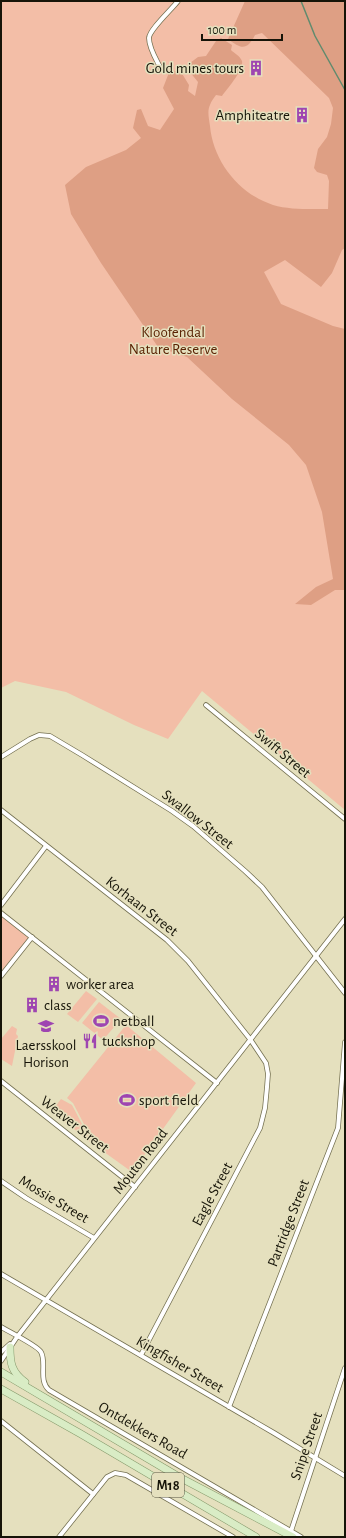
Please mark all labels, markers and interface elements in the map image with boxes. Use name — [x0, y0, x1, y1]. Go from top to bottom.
scale bar — [202, 16, 282, 42]
text: 100 m — [208, 24, 236, 36]
building icon: Gold mines tours — [247, 59, 265, 77]
place label: Gold mines tours — [146, 61, 244, 76]
building icon: Amphiteatre — [293, 106, 311, 124]
place label: Amphiteatre — [215, 108, 290, 123]
park label: Kloofendal Nature Reserve — [129, 325, 217, 357]
street label: Swift Street — [252, 726, 314, 781]
street label: Swallow Street — [159, 787, 236, 852]
street label: Korhaan Street — [103, 874, 181, 939]
building icon: worker area — [45, 975, 63, 993]
place label: worker area — [66, 977, 134, 992]
building icon: class — [23, 996, 41, 1014]
place label: class — [44, 998, 72, 1013]
sports icon: netball — [92, 1012, 110, 1030]
place label: netball — [113, 1014, 155, 1029]
school or university icon: Laersskool Horison — [37, 1017, 55, 1035]
restaurant icon: tuckshop — [81, 1032, 99, 1050]
place label: tuckshop — [102, 1034, 155, 1049]
place label: Laersskool Horison — [15, 1038, 77, 1070]
sports icon: sport field — [118, 1091, 136, 1109]
street label: Weaver Street — [38, 1093, 112, 1156]
place label: sport field — [139, 1093, 198, 1108]
street label: Mouton Road — [110, 1126, 171, 1197]
street label: Eagle Street — [189, 1160, 235, 1228]
street label: Mossie Street — [16, 1173, 91, 1226]
street label: Partridge Street — [265, 1177, 312, 1269]
street label: Kingfisher Street — [134, 1333, 226, 1396]
street label: Ontdekkers Road — [96, 1399, 190, 1462]
street label: Snipe Street — [288, 1410, 325, 1482]
road number: M18 — [152, 1473, 184, 1497]

